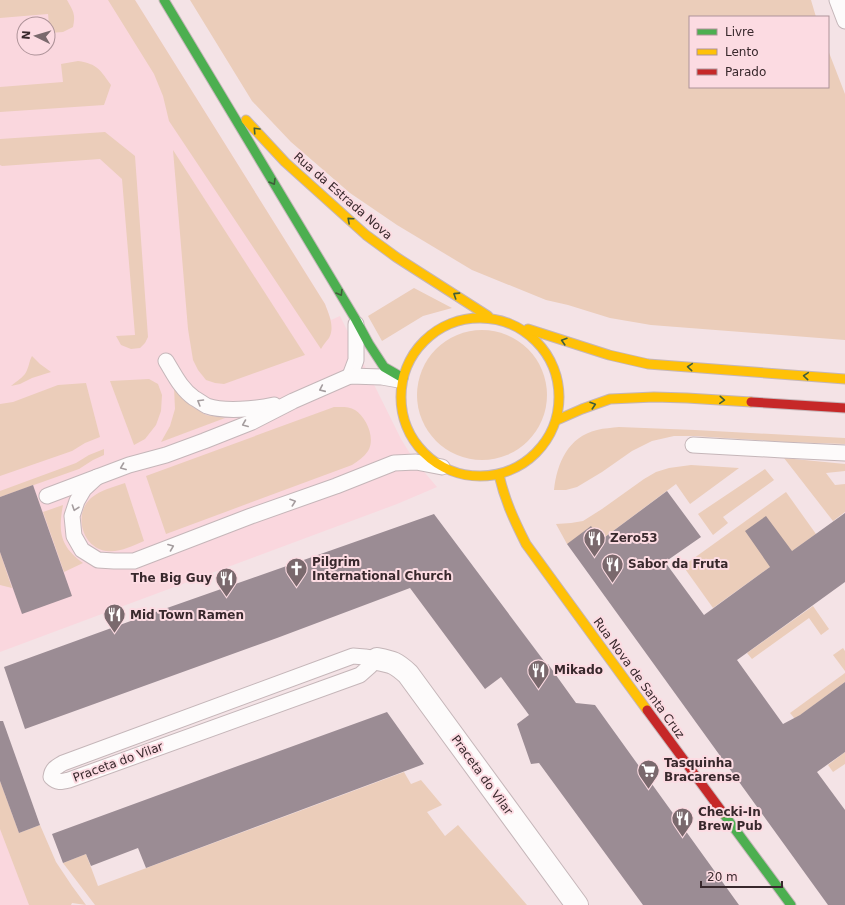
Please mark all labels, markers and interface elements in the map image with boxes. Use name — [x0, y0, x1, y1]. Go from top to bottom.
north arrow — [16, 16, 56, 56]
legend — [689, 16, 829, 88]
text: Livre — [725, 25, 754, 39]
text: N — [20, 30, 33, 40]
text: Lento — [725, 45, 759, 59]
text: Parado — [725, 65, 766, 79]
one-way arrow — [253, 127, 261, 135]
street label: Rua da Estrada Nova — [291, 149, 395, 243]
one-way arrow — [268, 178, 276, 185]
one-way arrow — [347, 217, 355, 225]
one-way arrow — [335, 289, 343, 296]
one-way arrow — [453, 292, 460, 300]
one-way arrow — [560, 337, 567, 346]
one-way arrow — [687, 362, 693, 371]
one-way arrow — [803, 372, 809, 381]
one-way arrow — [318, 384, 325, 392]
one-way arrow — [719, 396, 725, 405]
one-way arrow — [197, 399, 204, 406]
one-way arrow — [589, 401, 596, 410]
one-way arrow — [242, 420, 249, 428]
one-way arrow — [119, 463, 126, 471]
one-way arrow — [289, 498, 296, 506]
one-way arrow — [71, 504, 79, 511]
restaurant icon: Zero53 — [582, 525, 608, 558]
place label: Zero53 — [610, 531, 658, 545]
one-way arrow — [167, 544, 174, 552]
restaurant icon: Sabor da Fruta — [599, 551, 625, 584]
place label: Pilgrim International Church — [312, 555, 452, 583]
church icon: Pilgrim International Church — [283, 556, 309, 589]
place label: Sabor da Fruta — [628, 557, 728, 571]
restaurant icon: The Big Guy — [214, 565, 240, 598]
place label: The Big Guy — [131, 571, 212, 585]
restaurant icon: Mid Town Ramen — [102, 602, 128, 635]
place label: Mid Town Ramen — [130, 608, 244, 622]
street label: Rua Nova de Santa Cruz — [591, 615, 687, 741]
restaurant icon: Mikado — [526, 657, 552, 690]
place label: Mikado — [554, 663, 603, 677]
street label: Praceta do Vilar — [448, 733, 516, 818]
street label: Praceta do Vilar — [71, 739, 165, 785]
place label: Tasquinha Bracarense — [664, 756, 740, 784]
supermarket icon: Tasquinha Bracarense — [635, 757, 661, 790]
place label: Checki-In Brew Pub — [698, 805, 763, 833]
restaurant icon: Checki-In Brew Pub — [669, 806, 695, 839]
scale bar — [701, 863, 782, 889]
text: 20 m — [707, 870, 738, 884]

